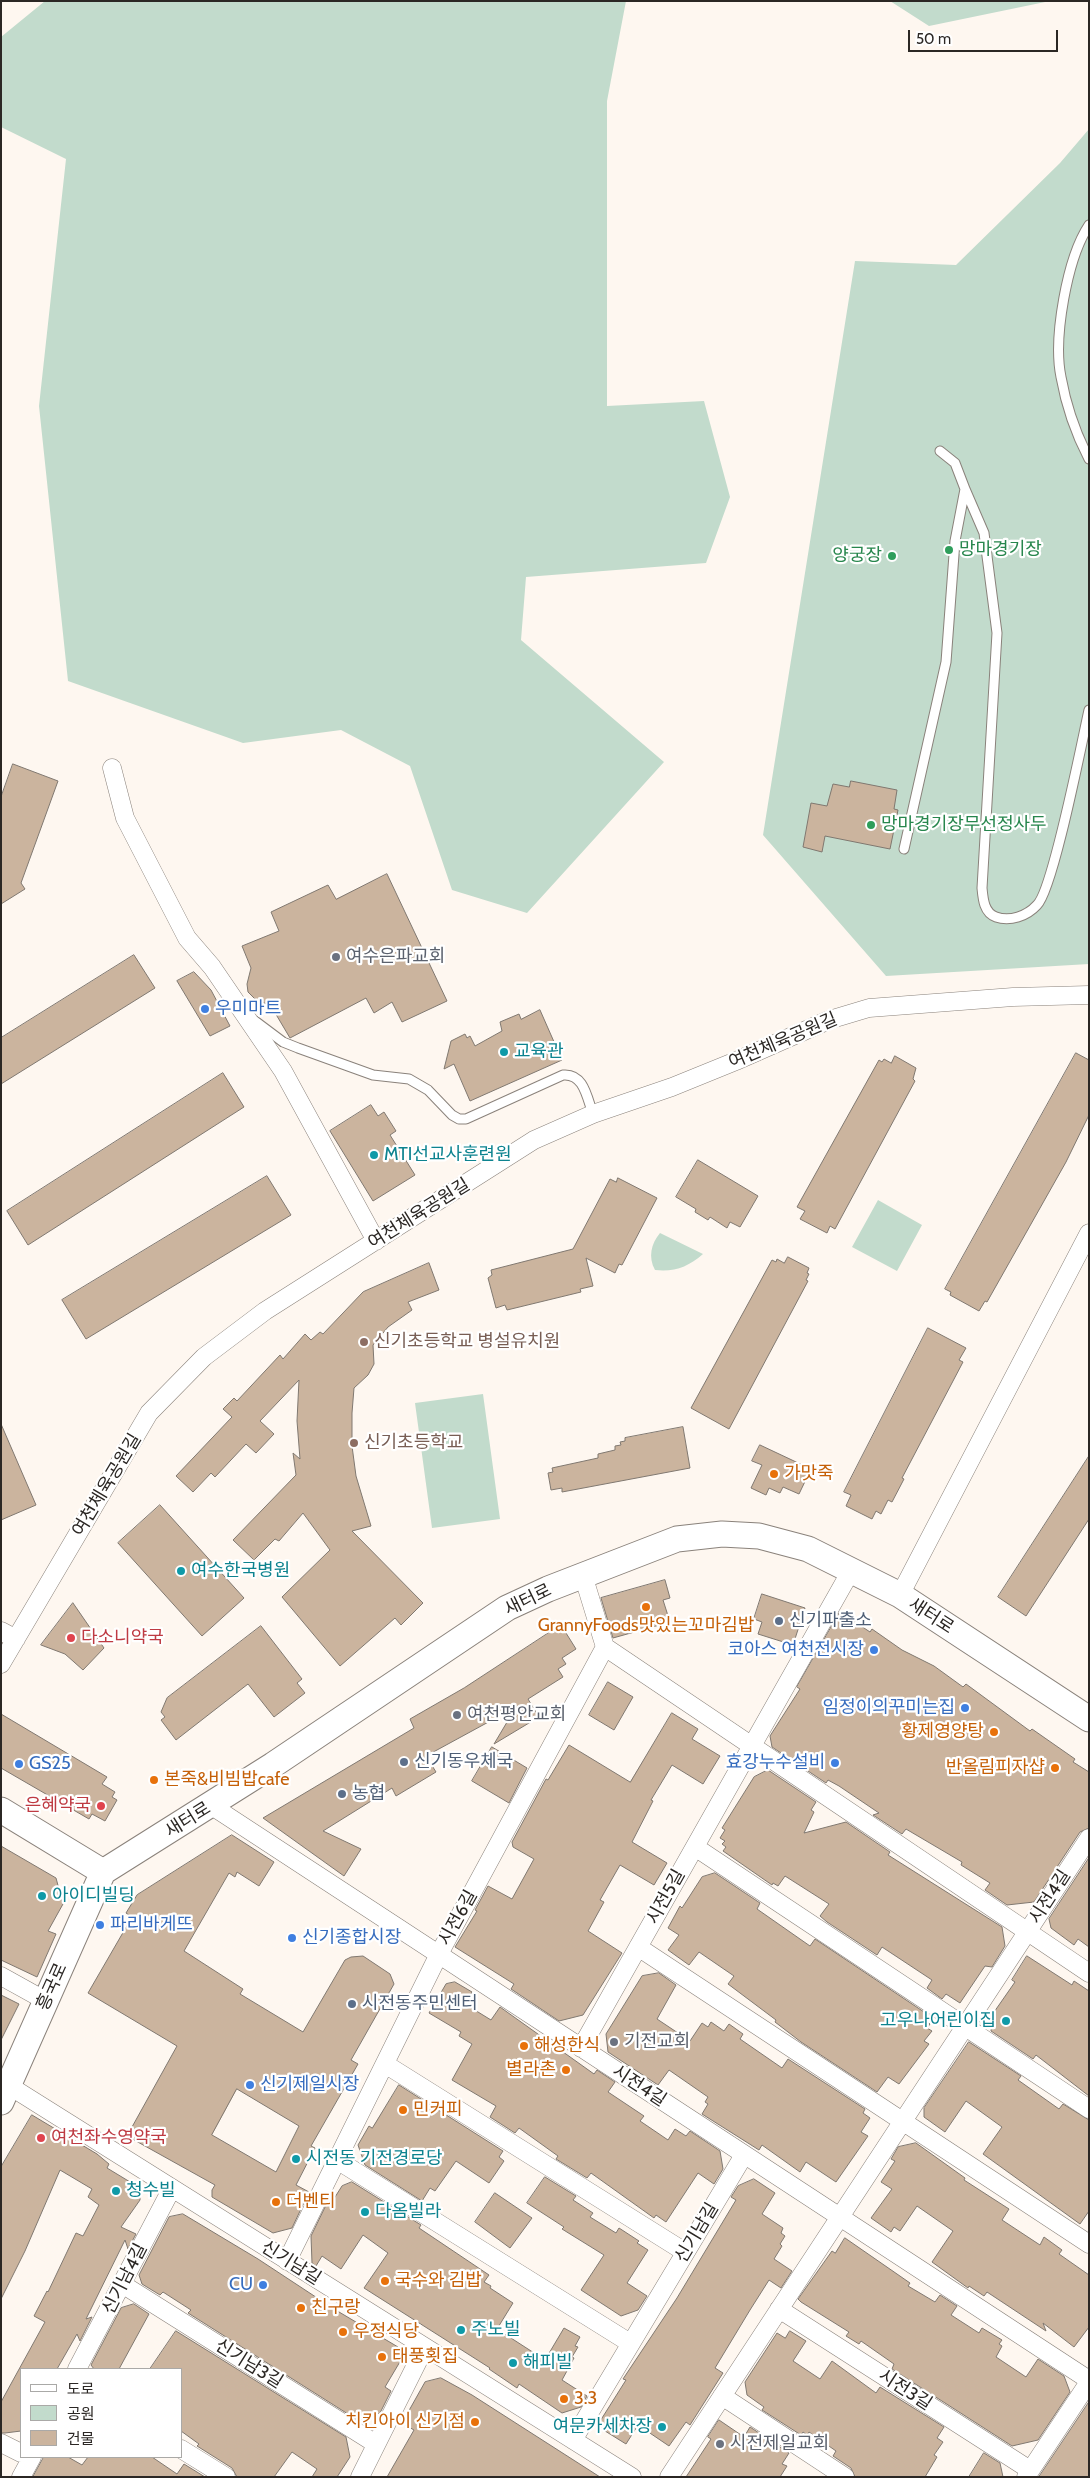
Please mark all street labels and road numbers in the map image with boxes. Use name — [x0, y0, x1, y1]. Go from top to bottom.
street label: 여천체육공원길 — [725, 1008, 841, 1074]
street label: 여천체육공원길 — [364, 1174, 474, 1254]
street label: 여천체육공원길 — [68, 1430, 146, 1540]
street label: 새터로 — [501, 1579, 555, 1621]
street label: 새터로 — [904, 1593, 958, 1639]
street label: 새터로 — [161, 1798, 215, 1842]
street label: 시전5길 — [642, 1866, 690, 1928]
street label: 시전4길 — [1025, 1866, 1075, 1928]
street label: 시전6길 — [434, 1887, 482, 1949]
street label: 흥국로 — [32, 1960, 72, 2014]
street label: 시전4길 — [608, 2061, 670, 2111]
street label: 신기남길 — [671, 2199, 723, 2267]
street label: 신기남길 — [257, 2236, 325, 2290]
street label: 신기남4길 — [98, 2240, 152, 2318]
street label: 신기남3길 — [211, 2335, 287, 2393]
street label: 시전3길 — [874, 2365, 936, 2415]

